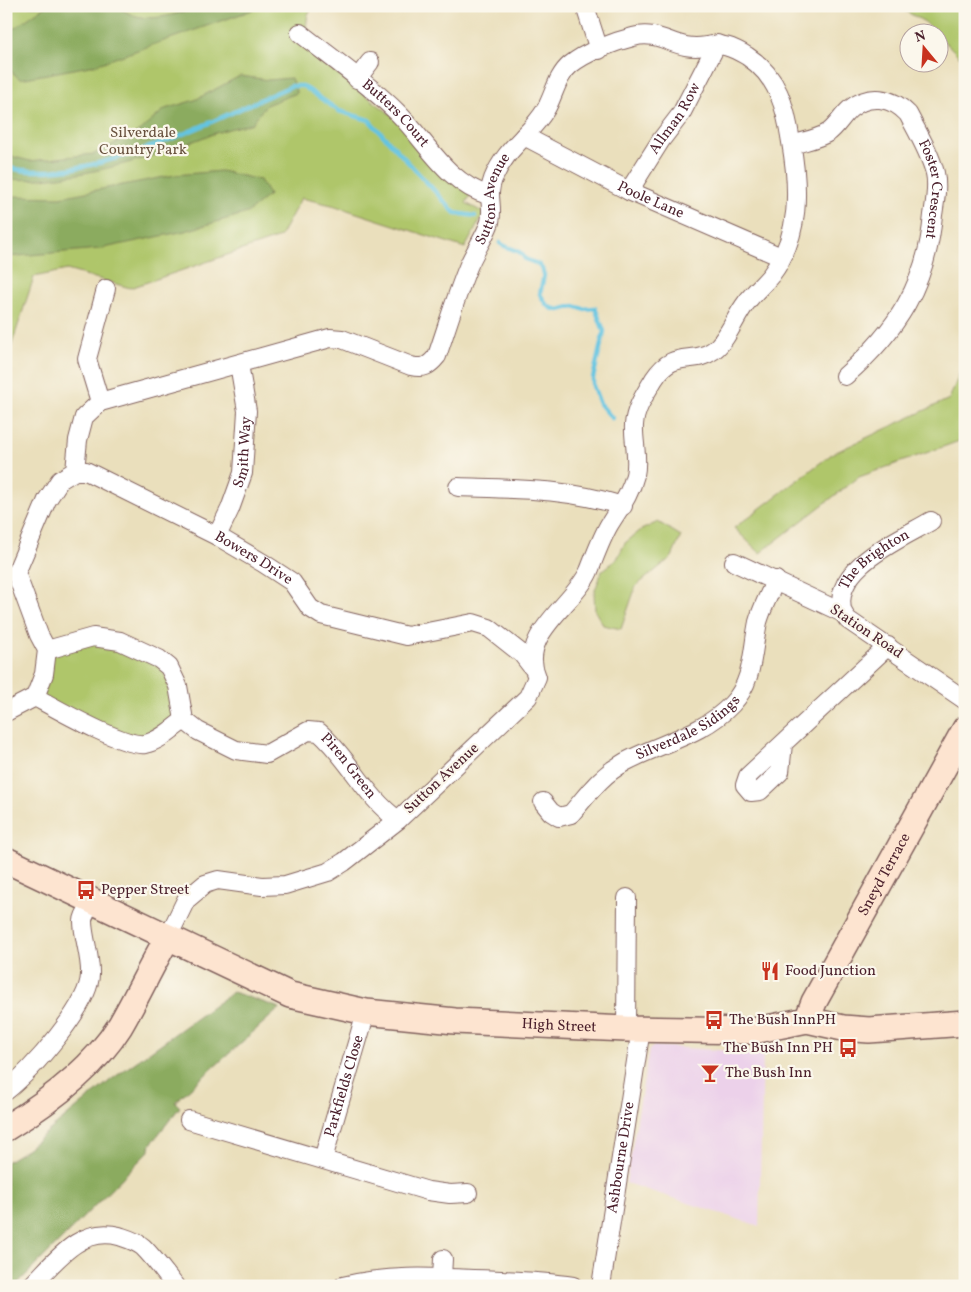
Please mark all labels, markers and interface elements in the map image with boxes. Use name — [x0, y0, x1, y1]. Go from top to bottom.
north arrow — [898, 22, 948, 72]
text: N — [913, 26, 928, 48]
street label: Butters Court — [357, 74, 434, 152]
street label: Allman Row — [644, 79, 706, 158]
park label: Silverdale Country Park — [99, 123, 187, 161]
street label: Foster Crescent — [913, 136, 947, 241]
street label: Sutton Avenue — [470, 149, 516, 249]
street label: Poole Lane — [614, 176, 687, 224]
street label: Smith Way — [228, 416, 257, 491]
street label: The Brighton — [834, 524, 913, 593]
street label: Bowers Drive — [211, 526, 297, 590]
street label: Station Road — [825, 600, 907, 664]
street label: Silverdale Sidings — [632, 691, 746, 766]
street label: Piren Green — [316, 728, 381, 804]
street label: Sutton Avenue — [400, 739, 484, 819]
street label: Sneyd Terrace — [853, 829, 916, 920]
bus stop icon: Pepper Street — [75, 879, 97, 901]
place label: Pepper Street — [101, 880, 189, 901]
restaurant icon: Food Junction — [759, 960, 781, 982]
place label: Food Junction — [785, 961, 876, 982]
bus stop icon: The Bush InnPH — [703, 1009, 725, 1031]
place label: The Bush InnPH — [729, 1010, 836, 1031]
street label: High Street — [521, 1014, 597, 1038]
street label: Parkfields Close — [319, 1033, 369, 1140]
bus stop icon: The Bush Inn PH — [837, 1037, 859, 1059]
place label: The Bush Inn PH — [723, 1038, 833, 1059]
bar icon: The Bush Inn — [699, 1062, 721, 1084]
place label: The Bush Inn — [725, 1063, 812, 1084]
street label: Ashbourne Drive — [602, 1100, 640, 1215]

